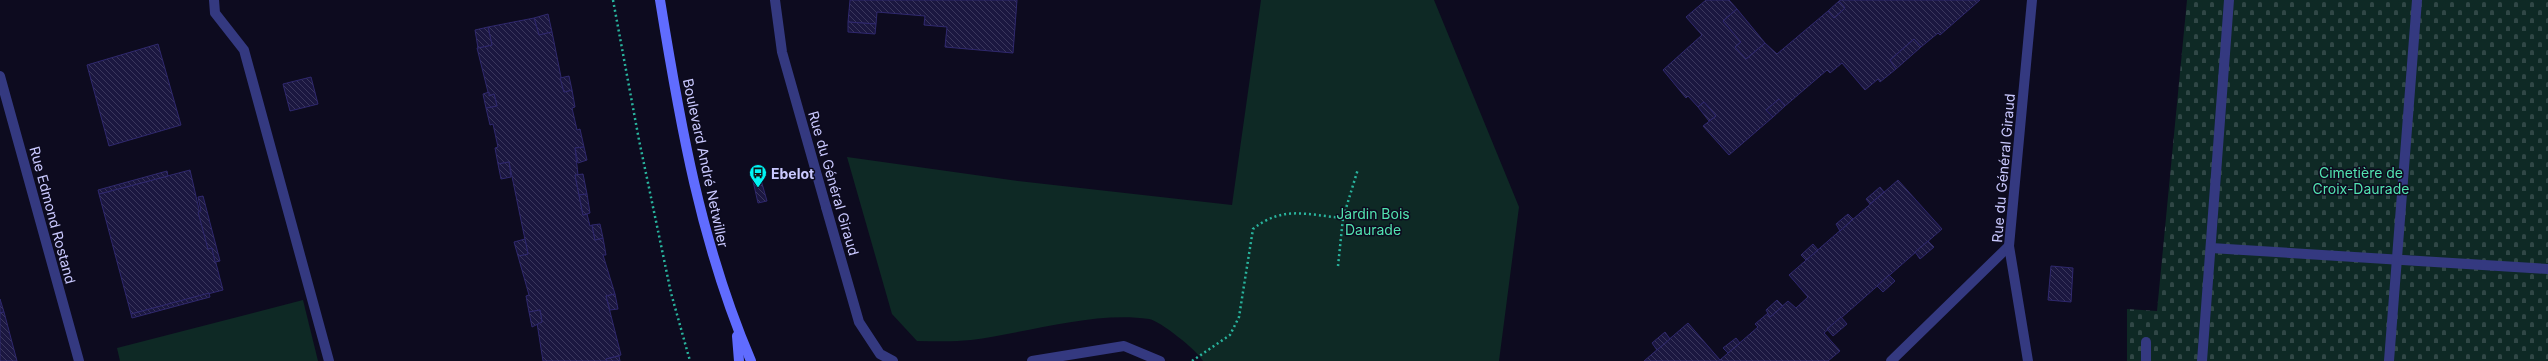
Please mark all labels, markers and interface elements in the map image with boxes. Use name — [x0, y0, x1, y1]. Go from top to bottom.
street label: Boulevard André Netwiller — [680, 77, 732, 249]
street label: Rue du Général Giraud — [1988, 93, 2018, 243]
street label: Rue du Général Giraud — [805, 109, 863, 257]
street label: Rue Edmond Rostand — [26, 144, 80, 286]
bus stop icon: Ebelot — [748, 163, 768, 188]
park label: Cimetière de Croix-Daurade — [2313, 164, 2409, 197]
place label: Ebelot — [771, 165, 814, 182]
park label: Jardin Bois Daurade — [1336, 205, 1410, 238]

